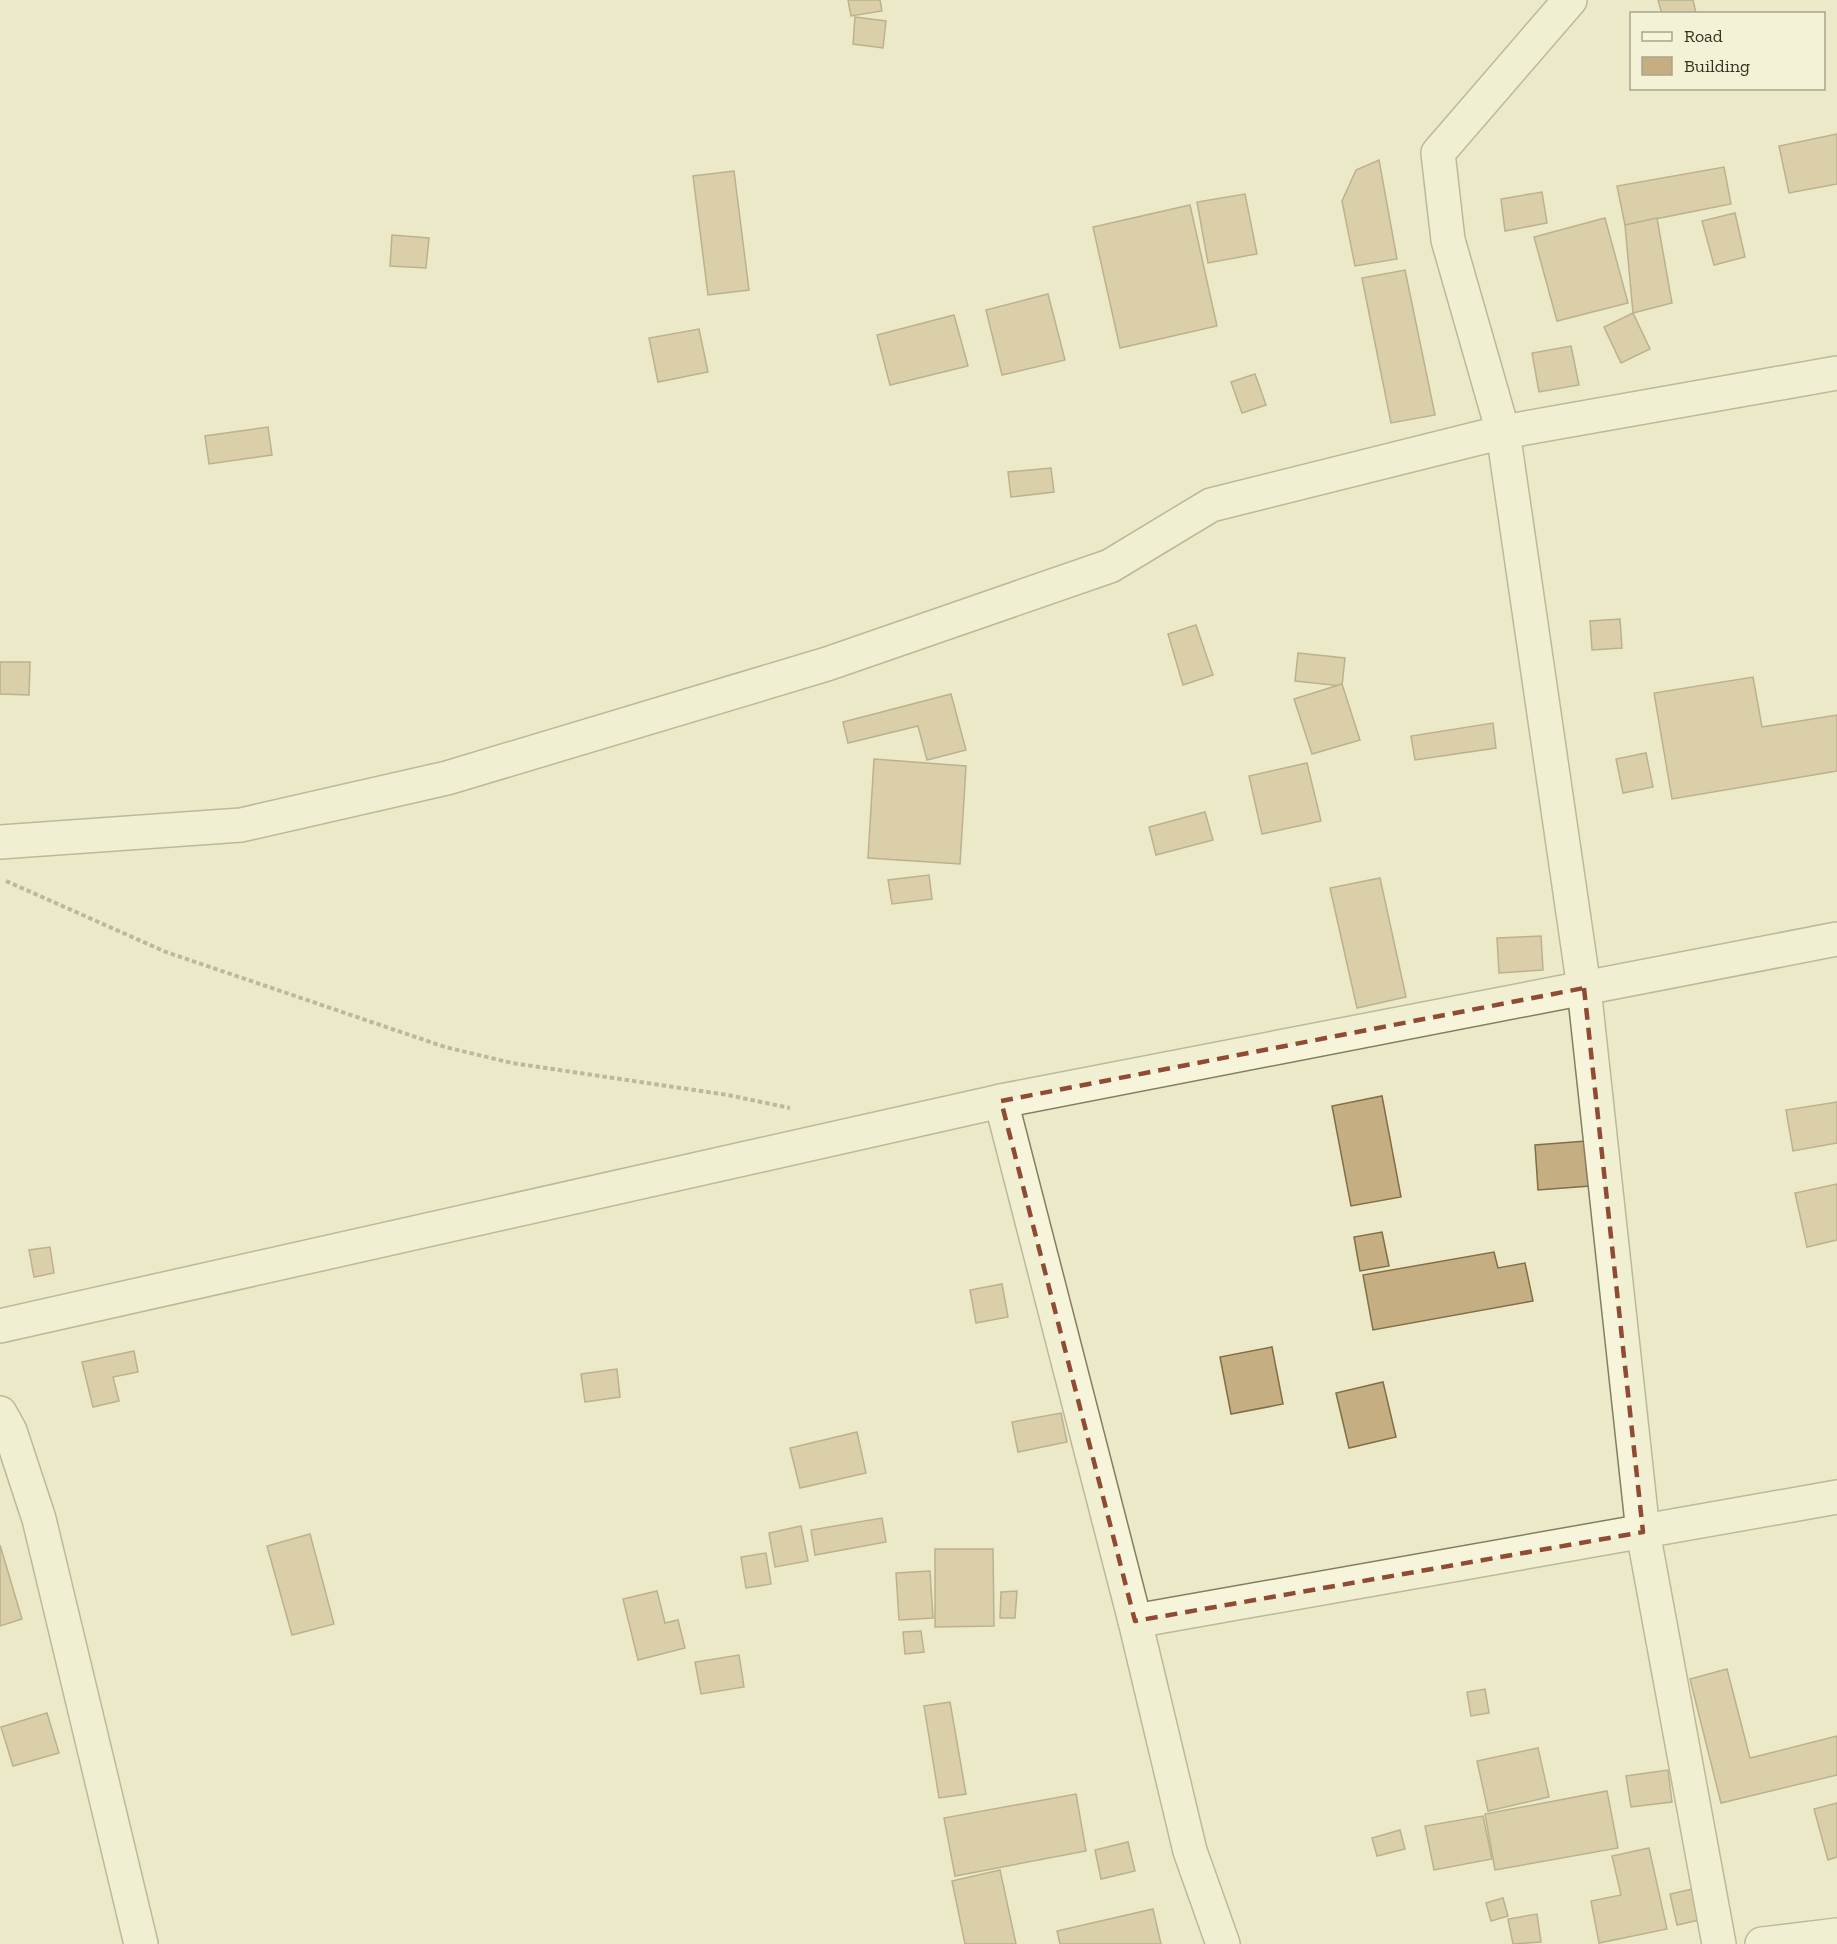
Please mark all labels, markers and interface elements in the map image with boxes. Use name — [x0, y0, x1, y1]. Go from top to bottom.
legend — [1630, 12, 1825, 90]
text: Road — [1684, 25, 1723, 47]
text: Building — [1684, 55, 1750, 77]

